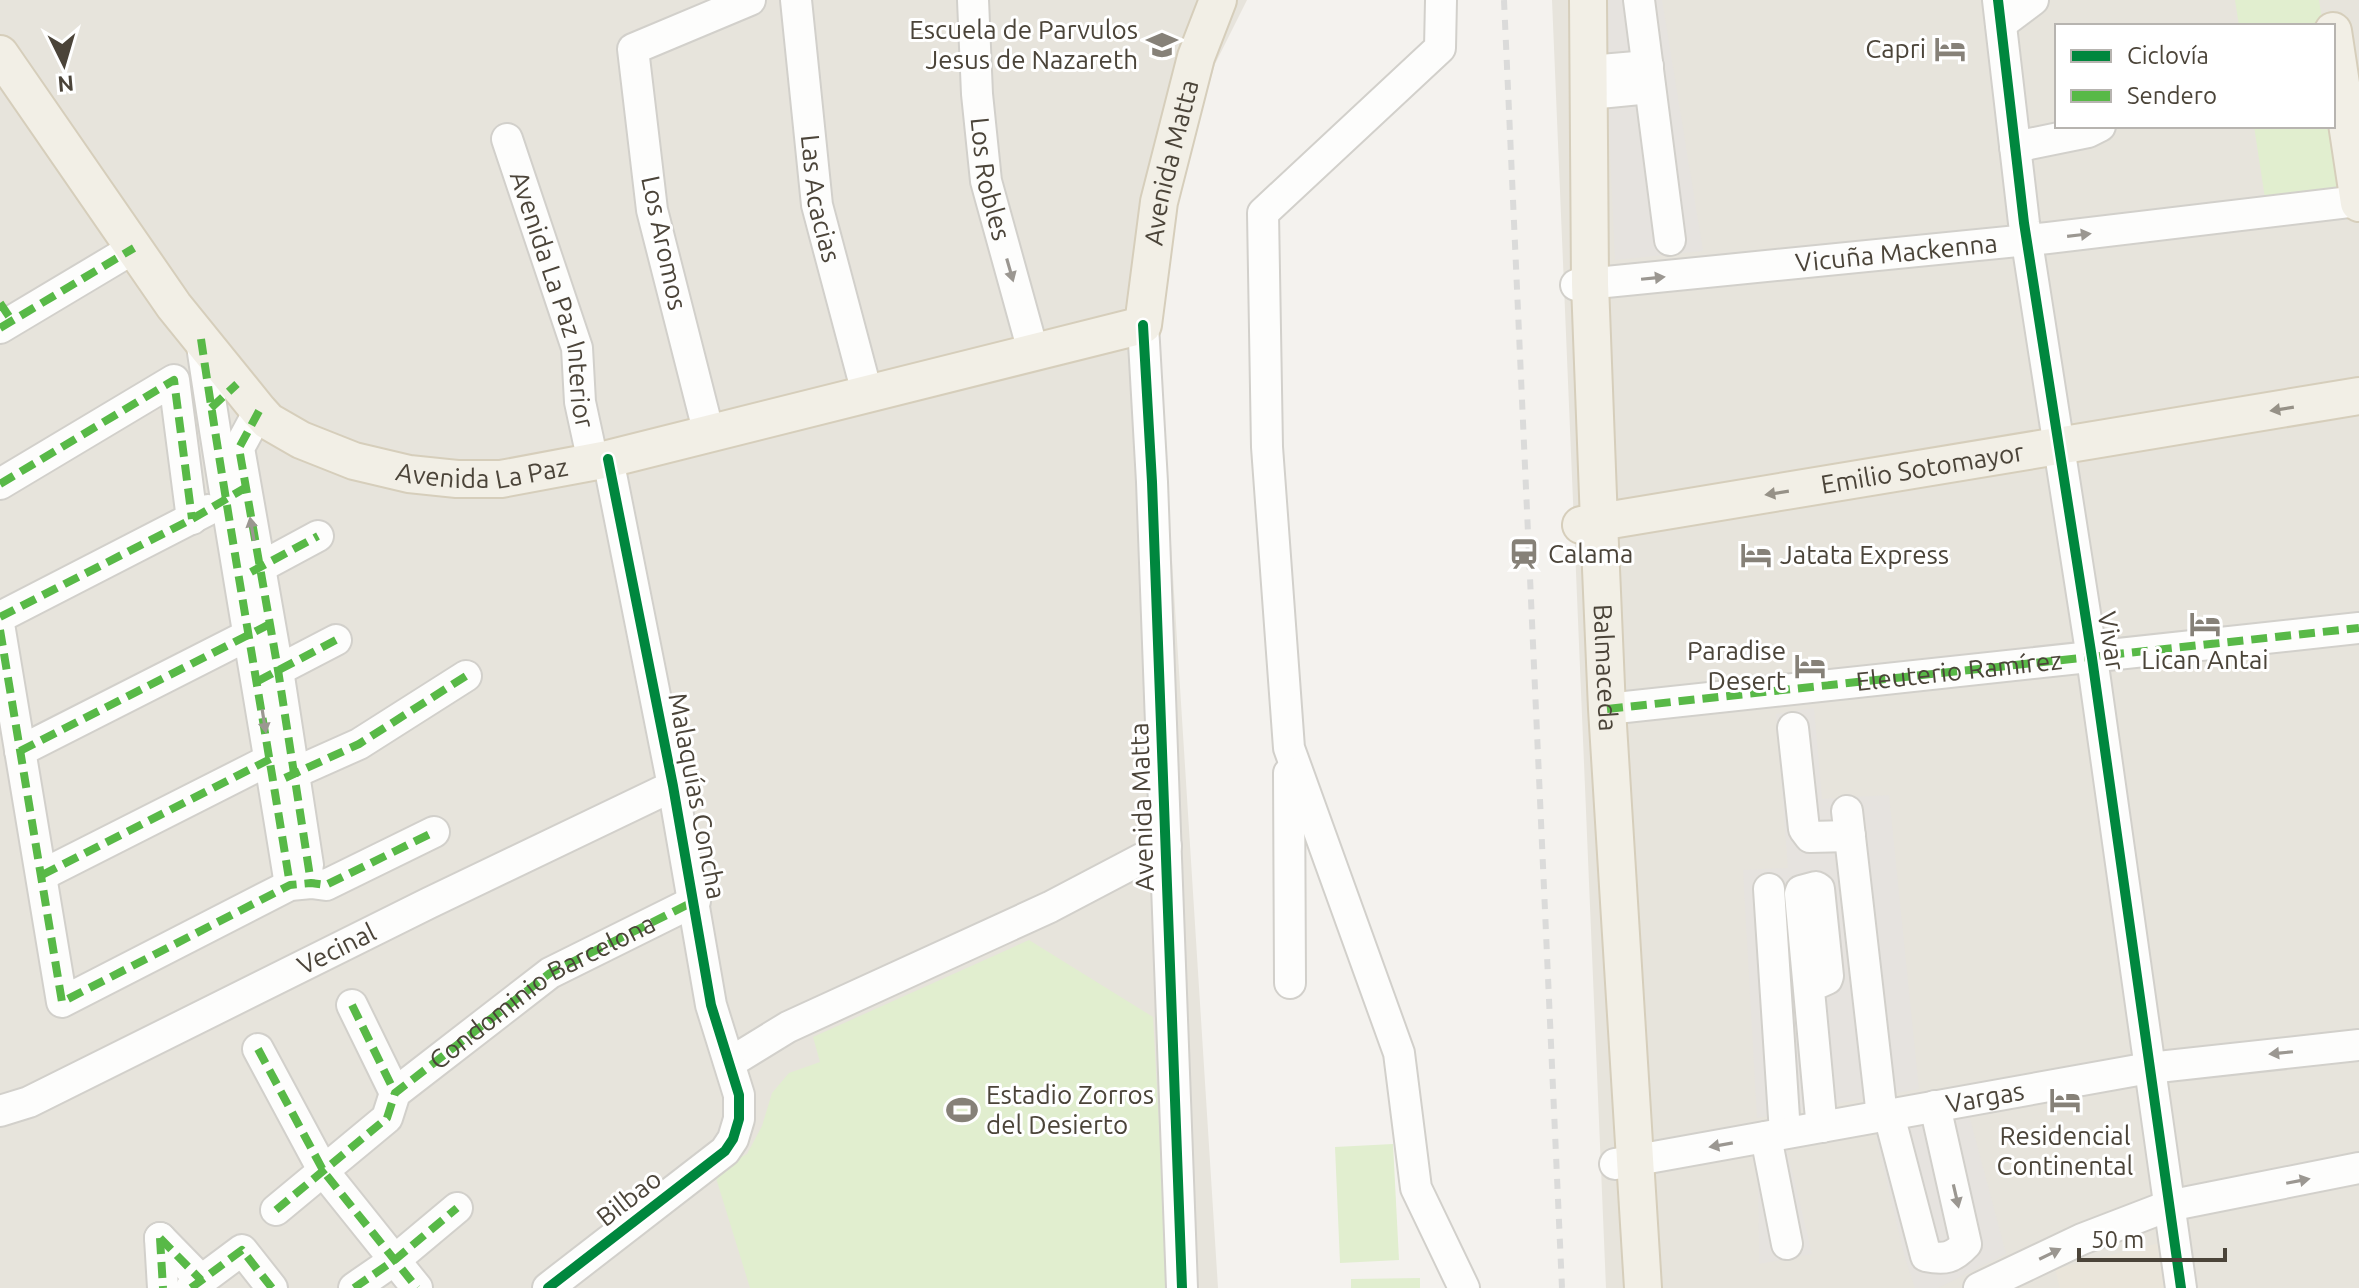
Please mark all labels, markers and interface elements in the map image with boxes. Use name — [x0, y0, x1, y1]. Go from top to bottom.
place label: Escuela de Parvulos Jesus de Nazareth — [909, 15, 1138, 74]
north arrow — [24, 24, 104, 104]
legend — [2055, 24, 2335, 128]
school or university icon: Escuela de Parvulos Jesus de Nazareth — [1145, 28, 1179, 62]
hotel icon: Capri — [1933, 32, 1967, 66]
place label: Capri — [1865, 34, 1926, 63]
text: Ciclovía — [2127, 42, 2209, 69]
text: N — [57, 71, 75, 98]
street label: Avenida Matta — [1139, 77, 1204, 247]
text: Sendero — [2127, 82, 2217, 109]
street label: Los Robles — [965, 116, 1017, 243]
street label: Las Acacias — [796, 133, 847, 265]
street label: Avenida La Paz Interior — [505, 167, 600, 431]
street label: Los Aromos — [636, 173, 693, 313]
street label: Vicuña Mackenna — [1794, 228, 1999, 277]
one-way arrow — [2067, 228, 2092, 241]
one-way arrow — [1004, 259, 1017, 283]
one-way arrow — [1641, 271, 1666, 284]
one-way arrow — [2269, 403, 2294, 415]
street label: Emilio Sotomayor — [1819, 437, 2026, 499]
street label: Avenida La Paz — [393, 452, 570, 494]
one-way arrow — [1764, 487, 1789, 500]
one-way arrow — [246, 517, 258, 542]
station icon: Calama — [1507, 537, 1541, 571]
hotel icon: Jatata Express — [1739, 538, 1773, 572]
place label: Calama — [1548, 539, 1633, 568]
place label: Jatata Express — [1780, 540, 1949, 569]
street label: Balmaceda — [1589, 603, 1623, 732]
hotel icon: Lican Antai — [2188, 607, 2222, 641]
street label: Vivar — [2093, 609, 2130, 673]
place label: Paradise Desert — [1687, 636, 1786, 695]
street label: Eleuterio Ramírez — [1854, 645, 2063, 696]
place label: Lican Antai — [2141, 645, 2269, 674]
hotel icon: Paradise Desert — [1793, 649, 1827, 683]
street label: Malaquías Concha — [663, 690, 732, 901]
one-way arrow — [258, 709, 271, 734]
street label: Avenida Matta — [1124, 722, 1159, 892]
street label: Condominio Barcelona — [423, 908, 660, 1075]
street label: Vecinal — [293, 917, 380, 980]
one-way arrow — [2269, 1047, 2294, 1060]
street label: Vargas — [1944, 1076, 2026, 1118]
place label: Estadio Zorros del Desierto — [986, 1080, 1154, 1139]
hotel icon: Residencial Continental — [2048, 1083, 2082, 1117]
sports icon: Estadio Zorros del Desierto — [945, 1093, 979, 1127]
place label: Residencial Continental — [1997, 1121, 2134, 1180]
one-way arrow — [1708, 1139, 1733, 1151]
street label: Bilbao — [591, 1164, 667, 1232]
one-way arrow — [2286, 1174, 2311, 1186]
one-way arrow — [1950, 1184, 1963, 1209]
scale bar — [2079, 1212, 2225, 1262]
text: 50 m — [2091, 1226, 2144, 1253]
one-way arrow — [2038, 1247, 2061, 1261]

